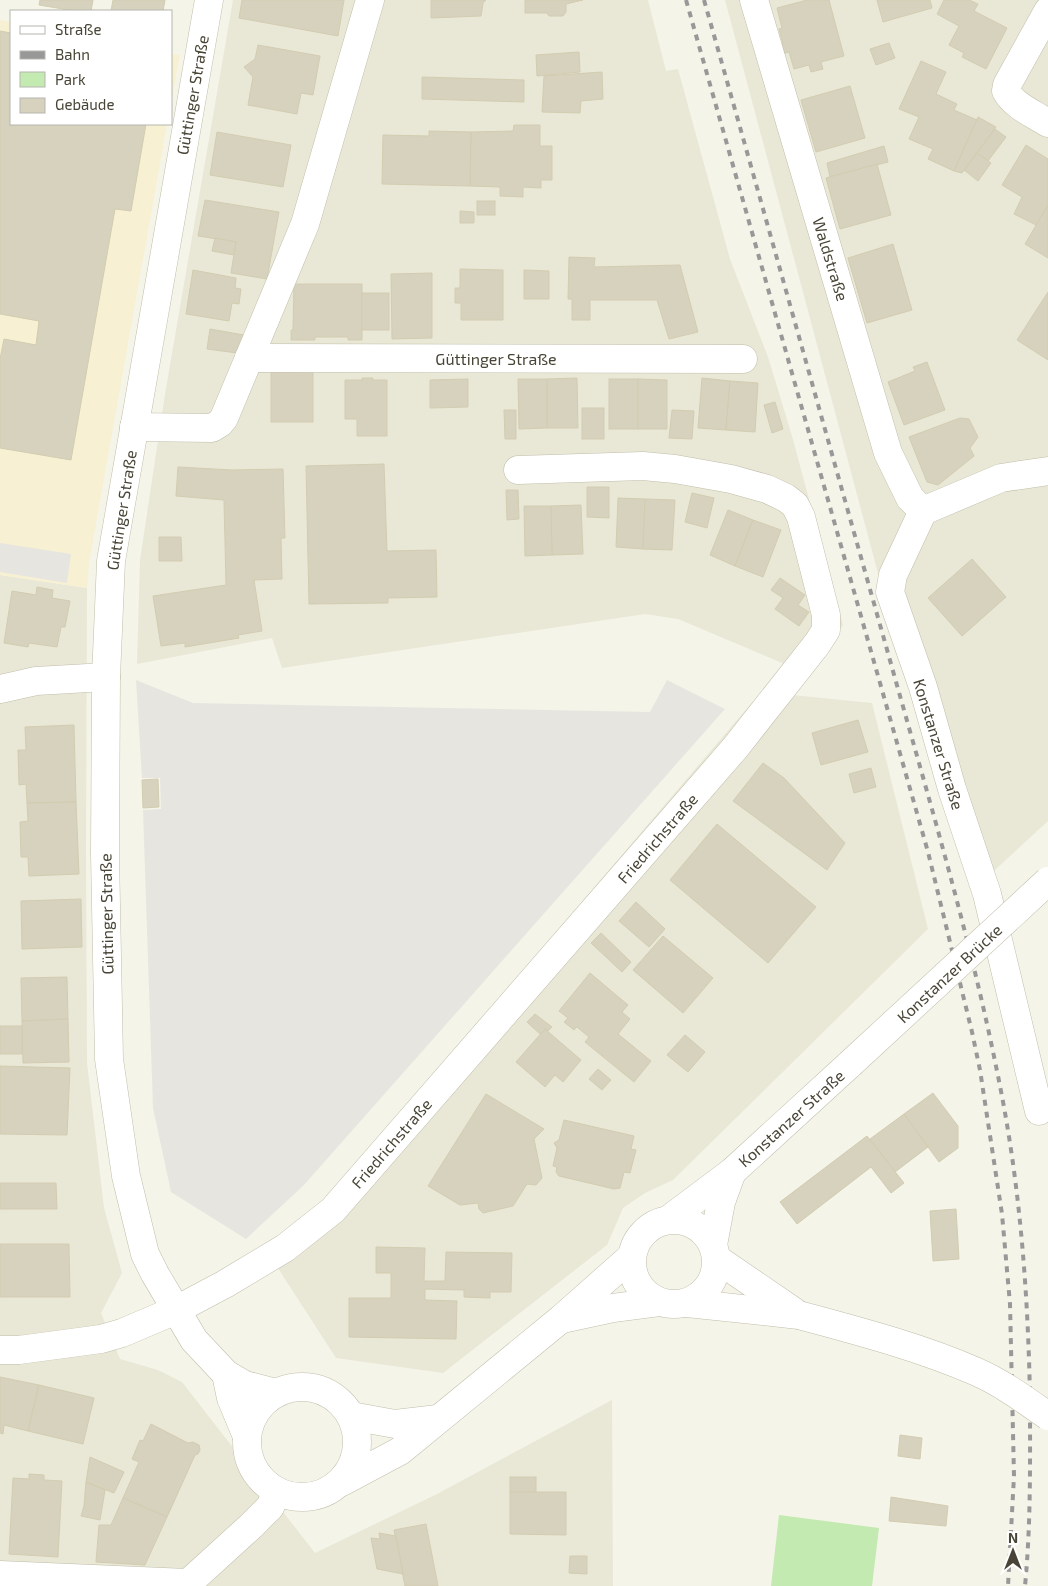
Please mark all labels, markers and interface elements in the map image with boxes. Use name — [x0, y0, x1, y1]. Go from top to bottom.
legend — [10, 10, 172, 125]
text: Straße — [55, 20, 101, 38]
street label: Güttinger Straße — [172, 34, 212, 156]
text: Bahn — [55, 45, 90, 63]
text: Park — [55, 70, 86, 88]
text: Gebäude — [55, 95, 114, 113]
street label: Waldstraße — [809, 215, 853, 303]
street label: Güttinger Straße — [435, 349, 557, 368]
street label: Güttinger Straße — [102, 449, 140, 571]
street label: Konstanzer Straße — [910, 676, 968, 812]
street label: Friedrichstraße — [613, 789, 701, 887]
street label: Güttinger Straße — [95, 853, 117, 975]
street label: Konstanzer Brücke — [893, 920, 1005, 1026]
street label: Konstanzer Straße — [734, 1065, 848, 1171]
street label: Friedrichstraße — [347, 1094, 435, 1192]
north arrow — [988, 1526, 1038, 1576]
text: N — [1008, 1529, 1018, 1546]

